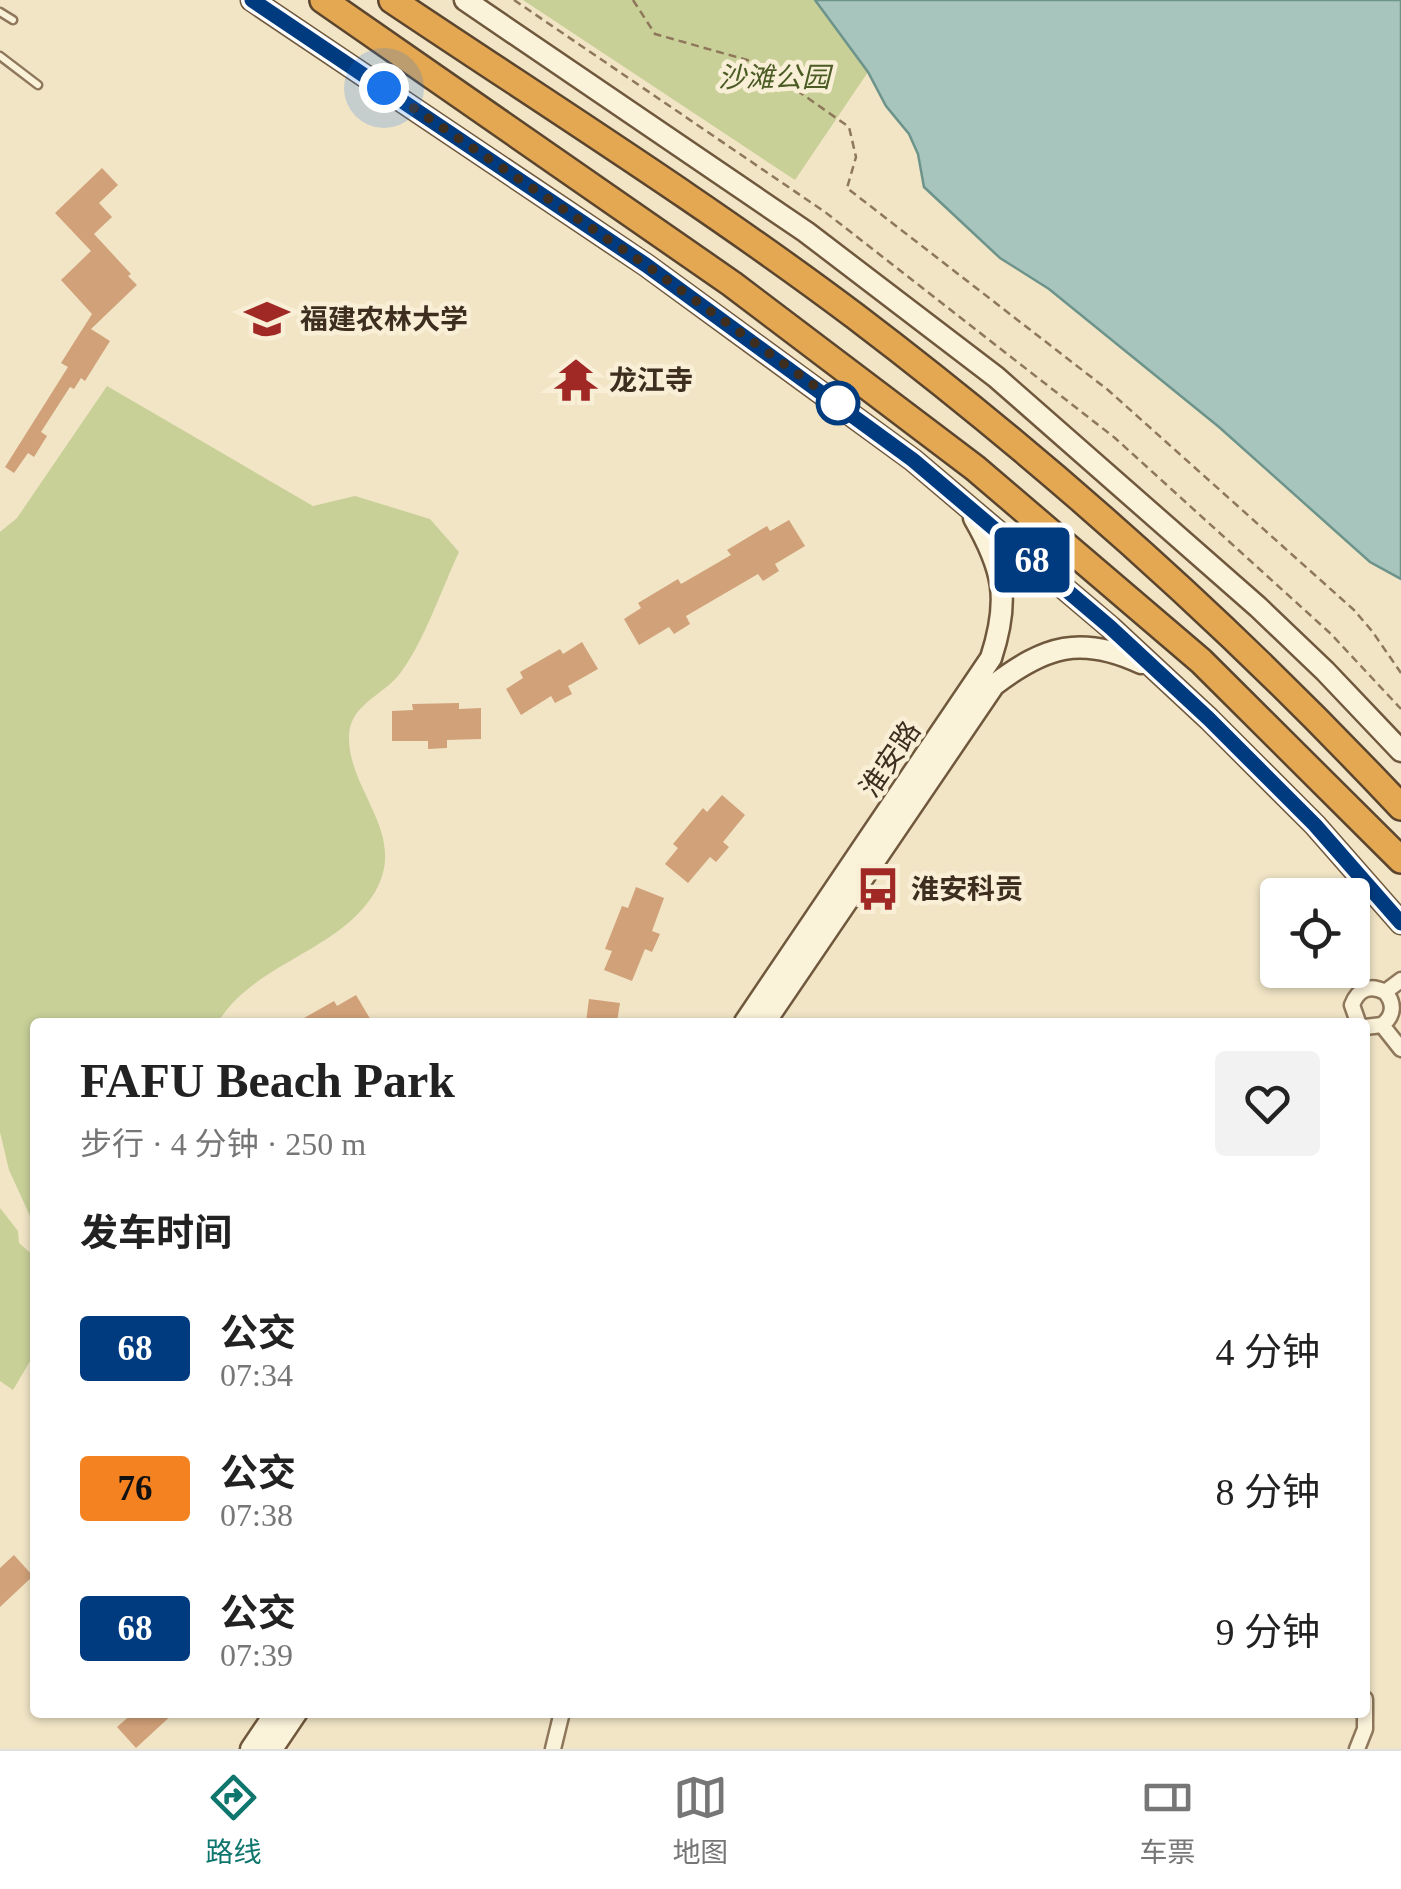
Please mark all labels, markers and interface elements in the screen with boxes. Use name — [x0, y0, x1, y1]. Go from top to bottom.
park label: 沙滩公园 — [718, 62, 834, 93]
your location — [359, 63, 409, 113]
school or university icon: 福建农林大学 — [243, 295, 291, 343]
place label: 福建农林大学 — [300, 304, 468, 335]
temple icon: 龙江寺 — [552, 356, 600, 404]
place label: 龙江寺 — [609, 365, 693, 396]
unlabelled marker — [817, 382, 859, 424]
line badge: 68 — [987, 528, 1077, 592]
text: 68 — [1015, 541, 1050, 580]
street label: 淮安路 — [854, 716, 926, 802]
bus stop icon: 淮安科贡 — [854, 865, 902, 913]
place label: 淮安科贡 — [911, 874, 1023, 905]
map controls — [1260, 878, 1370, 988]
button: locate — [1260, 878, 1370, 988]
button: heart — [1215, 1051, 1320, 1156]
text: FAFU Beach Park — [80, 1054, 455, 1107]
text: 步行 · 4 分钟 · 250 m — [80, 1126, 366, 1162]
text: 发车时间 — [80, 1212, 232, 1254]
text: 公交 — [220, 1312, 296, 1354]
text: 68 — [118, 1329, 153, 1368]
text: 4 分钟 — [1215, 1331, 1320, 1373]
text: 07:34 — [220, 1357, 293, 1393]
text: 公交 — [220, 1452, 296, 1494]
text: 76 — [118, 1469, 153, 1508]
text: 8 分钟 — [1215, 1471, 1320, 1513]
text: 07:38 — [220, 1497, 293, 1533]
text: 公交 — [220, 1592, 296, 1634]
text: 68 — [118, 1609, 153, 1648]
text: 9 分钟 — [1215, 1611, 1320, 1653]
text: 07:39 — [220, 1637, 293, 1673]
tab: 路线 — [205, 1770, 262, 1870]
tab: 地图 — [672, 1770, 729, 1870]
tab: 车票 — [1139, 1770, 1196, 1870]

